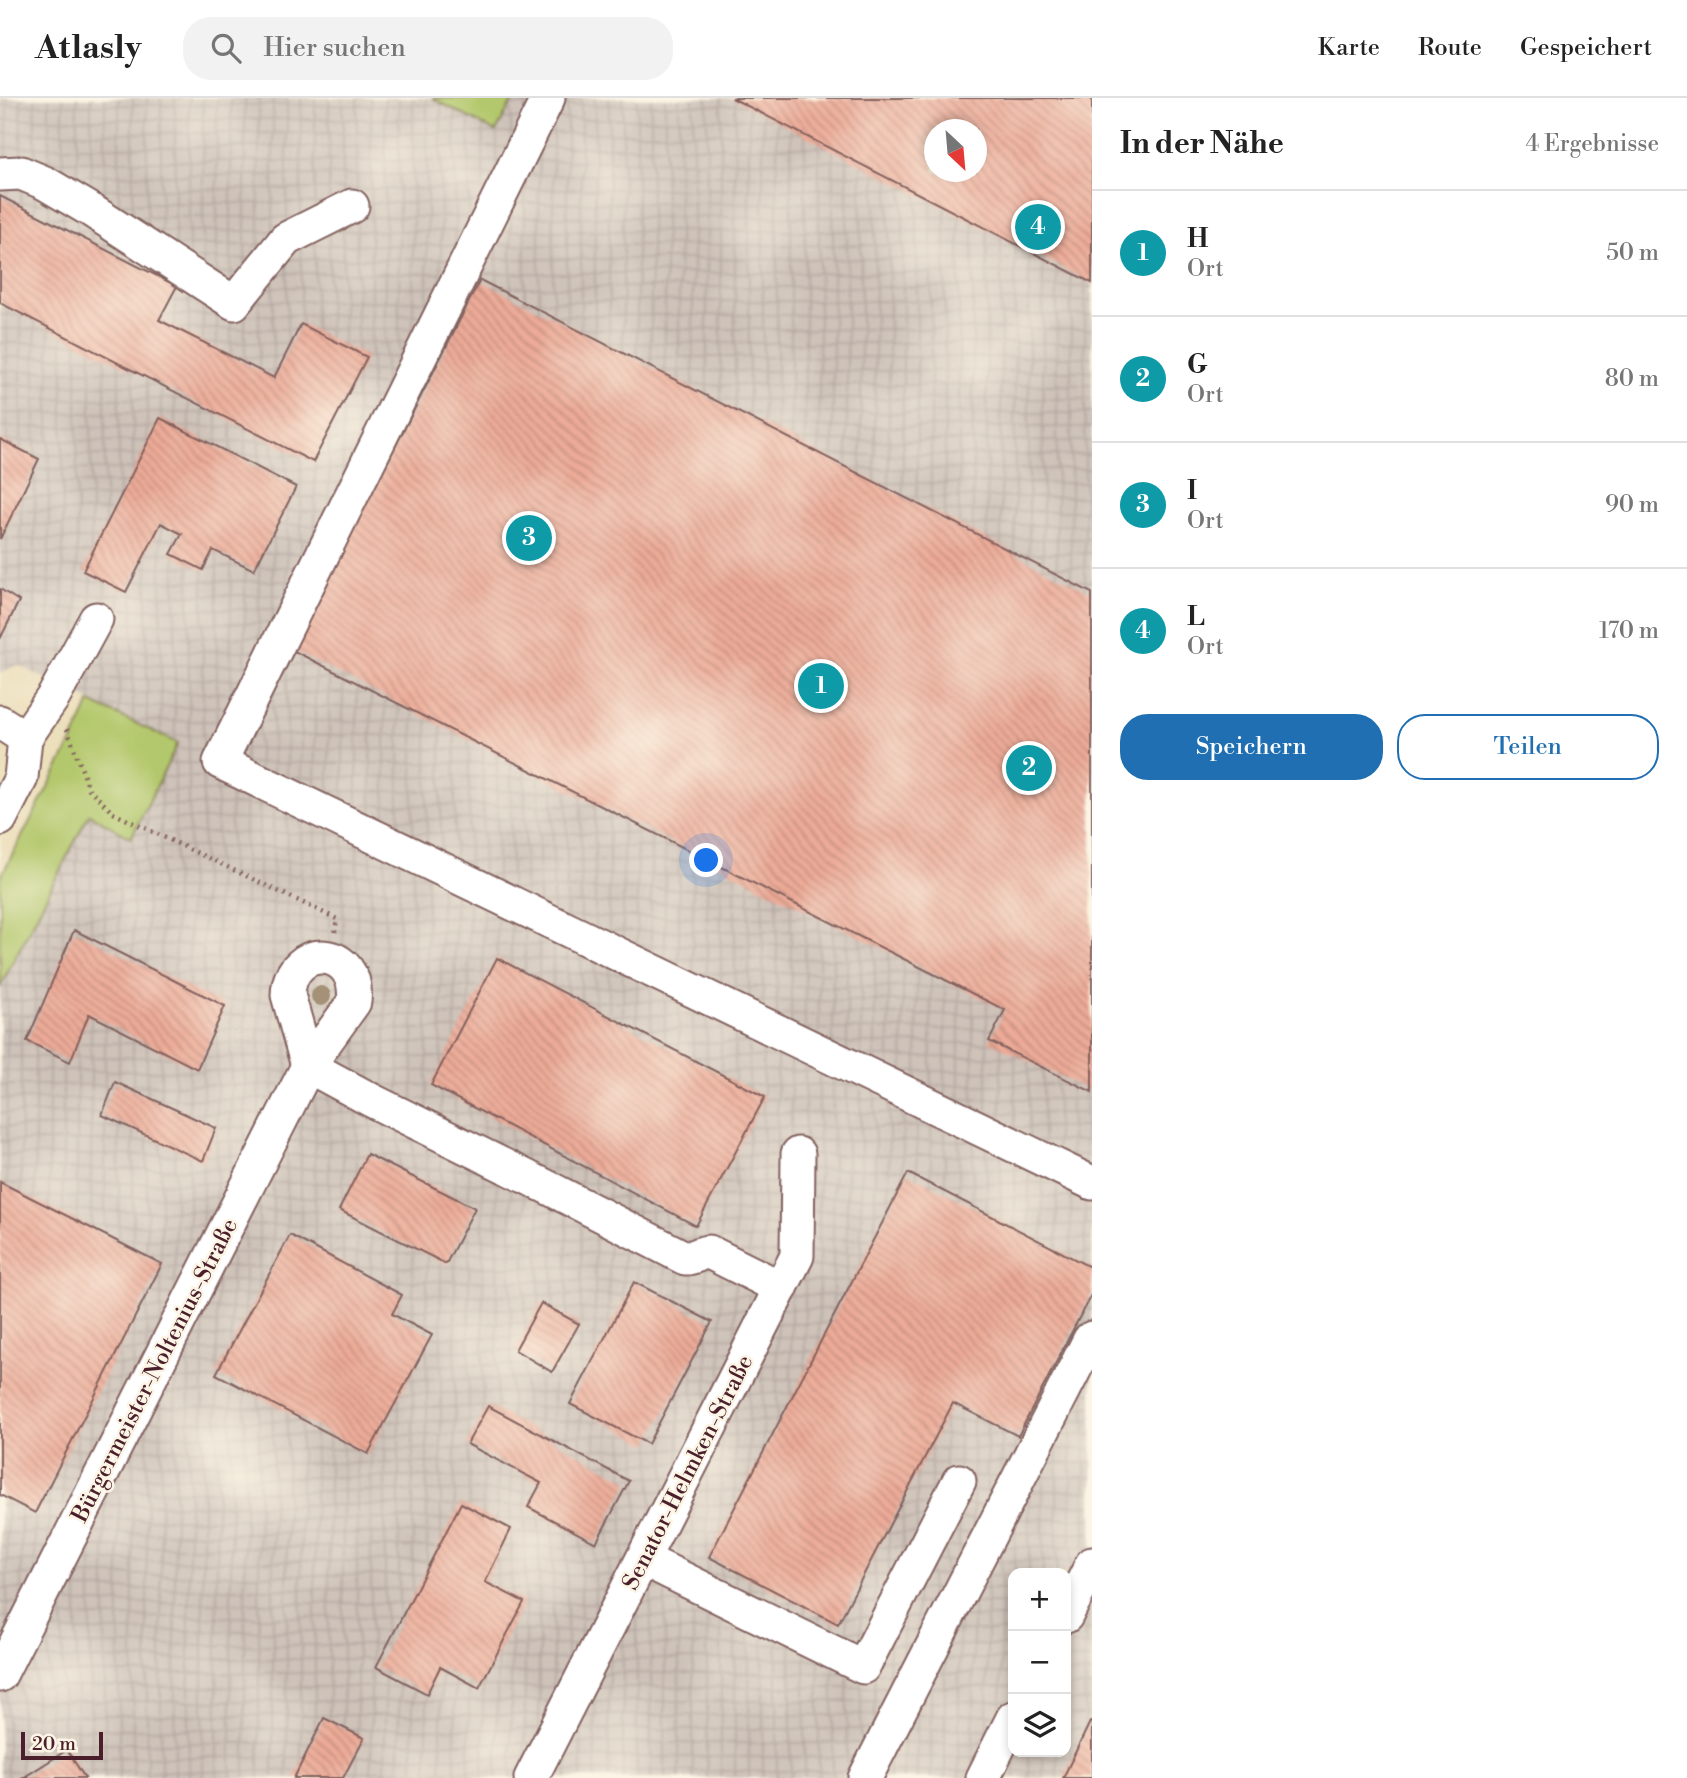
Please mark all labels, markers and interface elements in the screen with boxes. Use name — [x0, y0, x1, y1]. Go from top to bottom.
search box — [183, 17, 673, 80]
text: Atlasly — [35, 28, 141, 69]
icon: search — [207, 29, 245, 67]
text: Hier suchen — [263, 32, 406, 64]
text: Karte — [1318, 33, 1380, 63]
text: Route — [1418, 33, 1482, 63]
text: Gespeichert — [1520, 33, 1652, 63]
north arrow — [924, 119, 987, 182]
text: In der Nähe — [1120, 125, 1284, 163]
text: 4 Ergebnisse — [1526, 130, 1659, 158]
pin: 4 — [1015, 201, 1061, 253]
text: H — [1187, 223, 1208, 255]
text: 1 — [1137, 239, 1149, 267]
text: 50 m — [1606, 239, 1659, 267]
text: Ort — [1187, 255, 1224, 283]
text: G — [1187, 349, 1208, 381]
text: 2 — [1136, 365, 1150, 393]
text: 80 m — [1605, 365, 1659, 393]
text: Ort — [1187, 381, 1224, 409]
text: I — [1187, 475, 1197, 507]
text: 3 — [1136, 491, 1150, 519]
text: 90 m — [1605, 491, 1659, 519]
text: Ort — [1187, 507, 1224, 535]
pin: 3 — [506, 512, 552, 564]
text: L — [1187, 601, 1205, 633]
text: 4 — [1135, 617, 1151, 645]
text: 170 m — [1599, 617, 1659, 645]
text: Ort — [1187, 633, 1224, 661]
pin: 1 — [798, 660, 844, 712]
button: Speichern — [1120, 714, 1383, 780]
button: Teilen — [1397, 714, 1659, 780]
pin: 2 — [1006, 742, 1052, 794]
your location — [689, 843, 723, 877]
street label: Bürgermeister-Noltenius-Straße — [65, 1214, 244, 1528]
street label: Senator-Helmken-Straße — [616, 1350, 759, 1595]
map controls — [1008, 1568, 1071, 1757]
button: + — [1008, 1568, 1071, 1631]
button: − — [1008, 1631, 1071, 1694]
button: layers — [1008, 1694, 1071, 1757]
scale bar — [21, 1729, 103, 1761]
text: 20 m — [32, 1732, 76, 1756]

